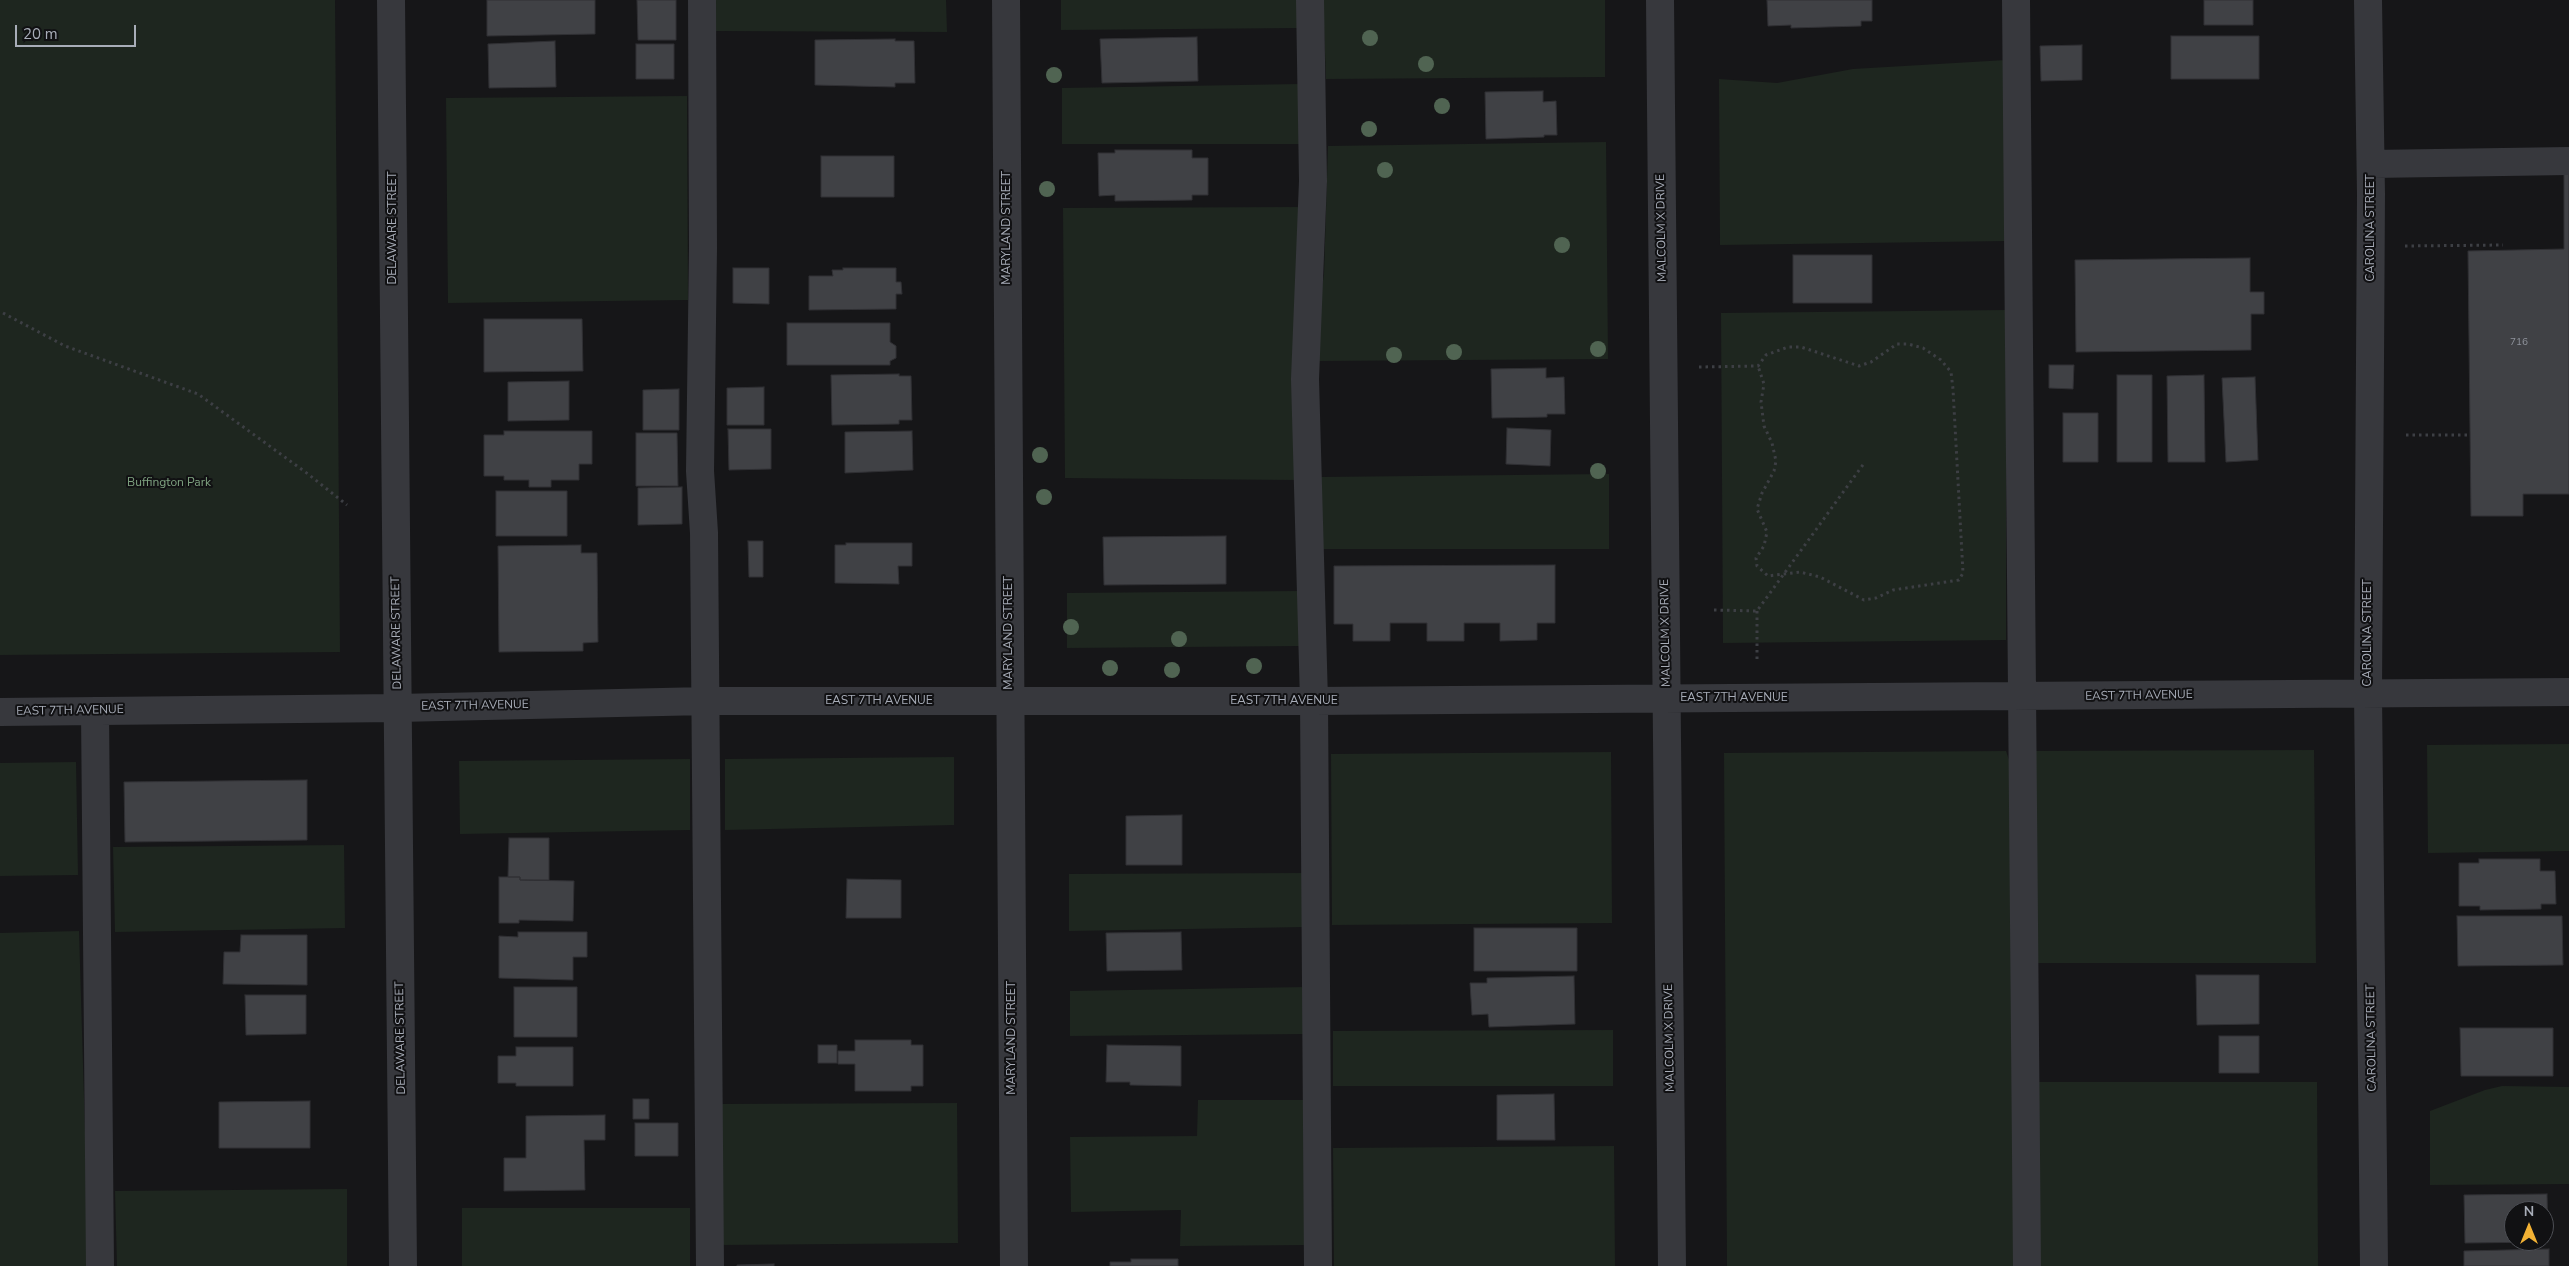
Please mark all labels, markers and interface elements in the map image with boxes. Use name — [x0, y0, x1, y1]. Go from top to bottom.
scale bar — [18, 15, 139, 47]
text: 20 m — [23, 24, 58, 44]
street label: DELAWARE STREET — [386, 171, 400, 285]
street label: MARYLAND STREET — [1000, 171, 1014, 285]
street label: MALCOLM X DRIVE — [1654, 174, 1670, 282]
street label: CAROLINA STREET — [2364, 174, 2378, 282]
house number: 716 — [2510, 337, 2528, 349]
park label: Buffington Park — [127, 476, 211, 490]
street label: DELAWARE STREET — [389, 576, 405, 690]
street label: MARYLAND STREET — [1002, 576, 1016, 690]
street label: MALCOLM X DRIVE — [1658, 579, 1674, 687]
street label: CAROLINA STREET — [2361, 579, 2375, 687]
street label: EAST 7TH AVENUE — [2085, 688, 2193, 704]
street label: EAST 7TH AVENUE — [1680, 691, 1788, 705]
street label: EAST 7TH AVENUE — [825, 694, 933, 708]
street label: EAST 7TH AVENUE — [1230, 694, 1338, 708]
street label: EAST 7TH AVENUE — [421, 698, 529, 714]
street label: EAST 7TH AVENUE — [16, 703, 124, 719]
street label: DELAWARE STREET — [393, 981, 409, 1095]
street label: MARYLAND STREET — [1005, 981, 1019, 1095]
street label: MALCOLM X DRIVE — [1662, 984, 1678, 1092]
street label: CAROLINA STREET — [2364, 984, 2380, 1092]
north arrow — [2504, 1201, 2554, 1251]
text: N — [2524, 1202, 2534, 1221]

